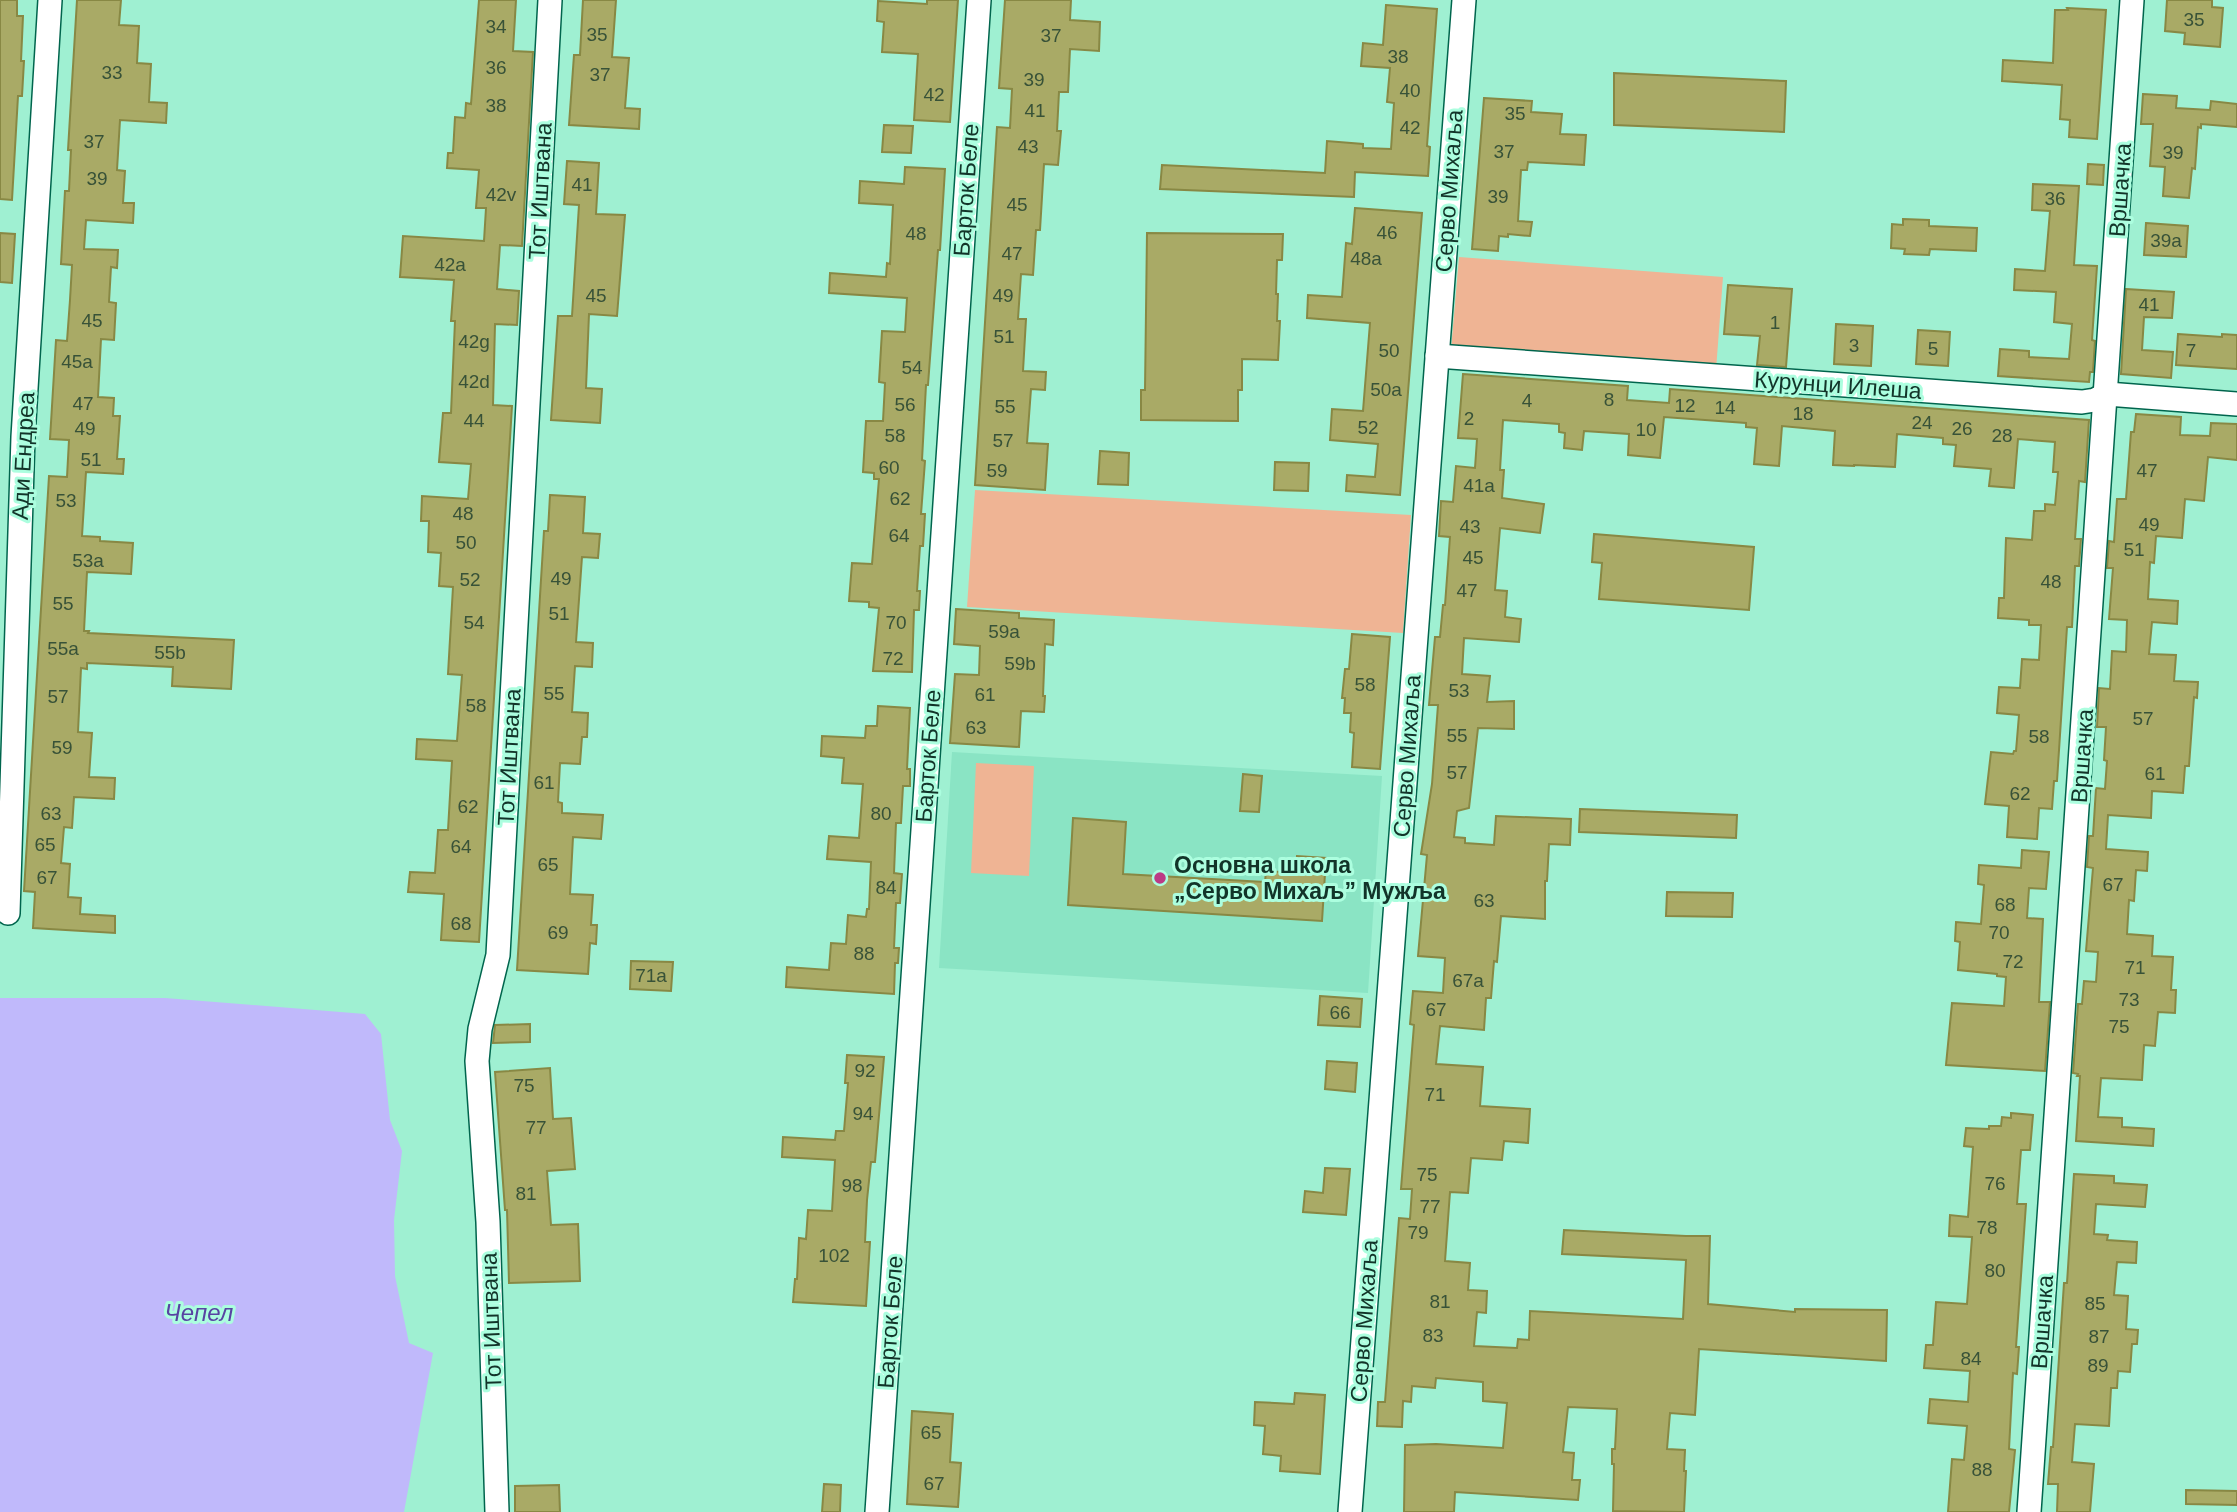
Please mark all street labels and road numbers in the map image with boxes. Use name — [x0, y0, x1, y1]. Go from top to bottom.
street label: Серво Михаља — [1430, 109, 1468, 273]
street label: Тот Иштвана — [523, 122, 557, 260]
street label: Барток Беле — [948, 123, 984, 257]
street label: Вршачка — [2104, 142, 2136, 238]
street label: Курунци Илеша — [1753, 366, 1923, 404]
street label: Ади Ендреа — [7, 391, 39, 521]
street label: Серво Михаља — [1388, 674, 1426, 838]
street label: Тот Иштвана — [492, 688, 526, 826]
street label: Барток Беле — [910, 689, 946, 823]
street label: Вршачка — [2066, 708, 2098, 804]
street label: Серво Михаља — [1345, 1239, 1383, 1403]
street label: Тот Иштвана — [476, 1252, 506, 1390]
street label: Барток Беле — [872, 1255, 908, 1389]
street label: Вршачка — [2026, 1274, 2058, 1370]

